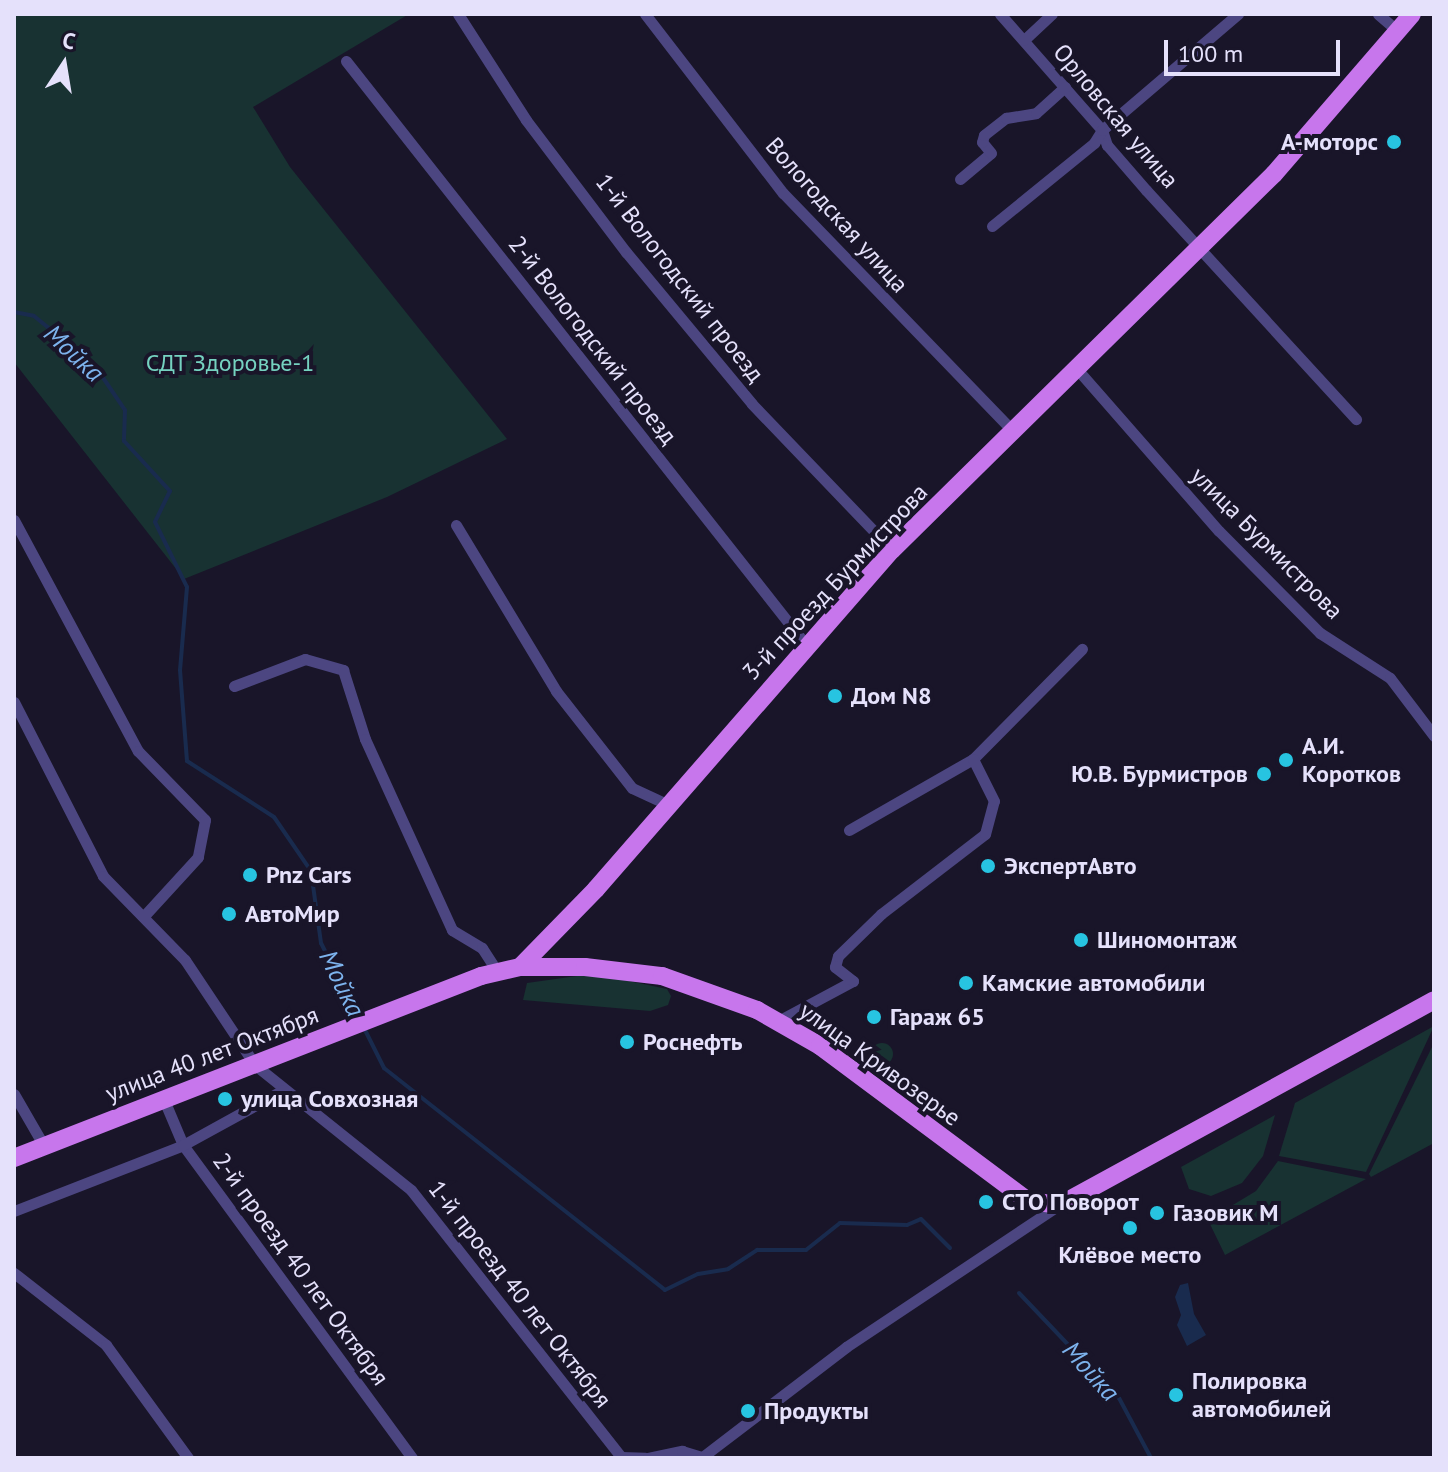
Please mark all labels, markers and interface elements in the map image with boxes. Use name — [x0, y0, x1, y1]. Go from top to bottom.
north arrow — [24, 24, 104, 104]
scale bar — [1168, 24, 1344, 74]
text: С — [60, 26, 78, 55]
street label: Орловская улица — [1047, 38, 1185, 194]
text: 100 m — [1178, 38, 1243, 69]
place label: А-моторс — [1281, 128, 1378, 156]
street label: Вологодская улица — [760, 131, 914, 299]
marker: А-моторс — [1385, 133, 1403, 151]
street label: 1-й Вологодский проезд — [590, 168, 770, 388]
street label: 2-й Вологодский проезд — [503, 230, 683, 450]
water label: Мойка — [38, 318, 110, 388]
park label: СДТ Здоровье-1 — [145, 349, 315, 377]
street label: улица Бурмистрова — [1185, 461, 1349, 625]
street label: 3-й проезд Бурмистрова — [737, 478, 933, 686]
place label: Дом N8 — [851, 682, 931, 710]
marker: Дом N8 — [826, 687, 844, 705]
place label: А.И. Коротков — [1302, 732, 1401, 788]
marker: А.И. Коротков — [1277, 751, 1295, 769]
place label: Ю.В. Бурмистров — [1070, 760, 1248, 788]
marker: Ю.В. Бурмистров — [1255, 765, 1273, 783]
place label: ЭкспертАвто — [1004, 852, 1137, 880]
marker: ЭкспертАвто — [979, 857, 997, 875]
place label: Pnz Cars — [266, 861, 353, 889]
marker: Pnz Cars — [241, 866, 259, 884]
place label: АвтоМир — [245, 900, 340, 928]
marker: АвтоМир — [220, 905, 238, 923]
place label: Шиномонтаж — [1097, 926, 1237, 954]
marker: Шиномонтаж — [1072, 931, 1090, 949]
water label: Мойка — [313, 945, 371, 1021]
place label: Камские автомобили — [982, 969, 1205, 997]
marker: Камские автомобили — [957, 974, 975, 992]
street label: улица Кривозерье — [794, 996, 966, 1132]
street label: улица 40 лет Октября — [101, 1000, 323, 1108]
place label: Гараж 65 — [890, 1003, 985, 1031]
marker: Гараж 65 — [865, 1008, 883, 1026]
place label: Роснефть — [643, 1028, 743, 1056]
marker: Роснефть — [618, 1033, 636, 1051]
place label: улица Совхозная — [241, 1085, 419, 1113]
marker: улица Совхозная — [216, 1090, 234, 1108]
street label: 2-й проезд 40 лет Октября — [207, 1147, 395, 1391]
street label: 1-й проезд 40 лет Октября — [422, 1174, 618, 1414]
place label: СТО Поворот — [1002, 1188, 1139, 1216]
marker: СТО Поворот — [977, 1193, 995, 1211]
place label: Газовик М — [1173, 1199, 1279, 1227]
marker: Газовик М — [1148, 1204, 1166, 1222]
marker: Клёвое место — [1121, 1219, 1139, 1237]
place label: Клёвое место — [1059, 1241, 1201, 1269]
water label: Мойка — [1056, 1335, 1126, 1407]
place label: Полировка автомобилей — [1192, 1367, 1331, 1423]
marker: Полировка автомобилей — [1167, 1386, 1185, 1404]
place label: Продукты — [764, 1397, 869, 1425]
marker: Продукты — [739, 1402, 757, 1420]

